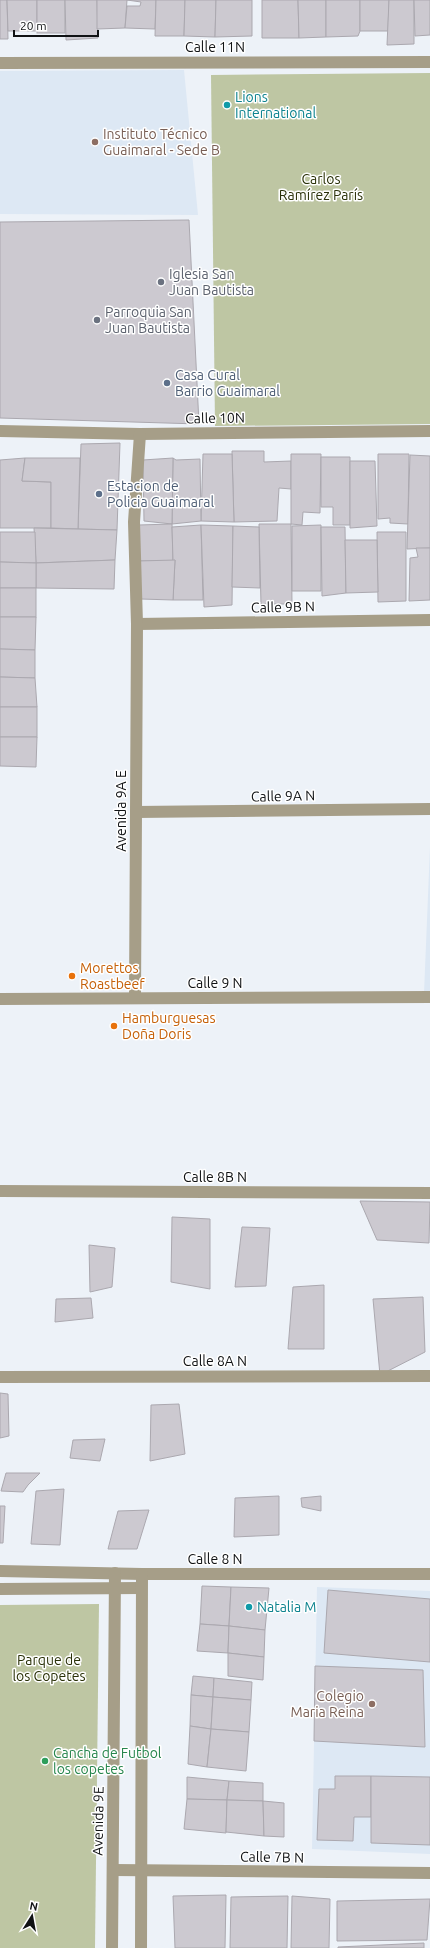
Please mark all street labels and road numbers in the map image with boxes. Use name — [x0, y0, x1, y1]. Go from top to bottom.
street label: Calle 11N — [185, 39, 245, 55]
street label: Calle 10N — [185, 409, 245, 427]
street label: Calle 9B N — [251, 598, 315, 616]
street label: Avenida 9A E — [113, 770, 129, 852]
street label: Calle 9A N — [251, 787, 315, 805]
street label: Calle 9 N — [187, 975, 243, 991]
street label: Calle 8B N — [183, 1169, 247, 1185]
street label: Calle 8A N — [183, 1353, 247, 1369]
street label: Calle 8 N — [187, 1551, 243, 1567]
street label: Avenida 9E — [89, 1786, 107, 1856]
street label: Calle 7B N — [240, 1848, 304, 1866]

